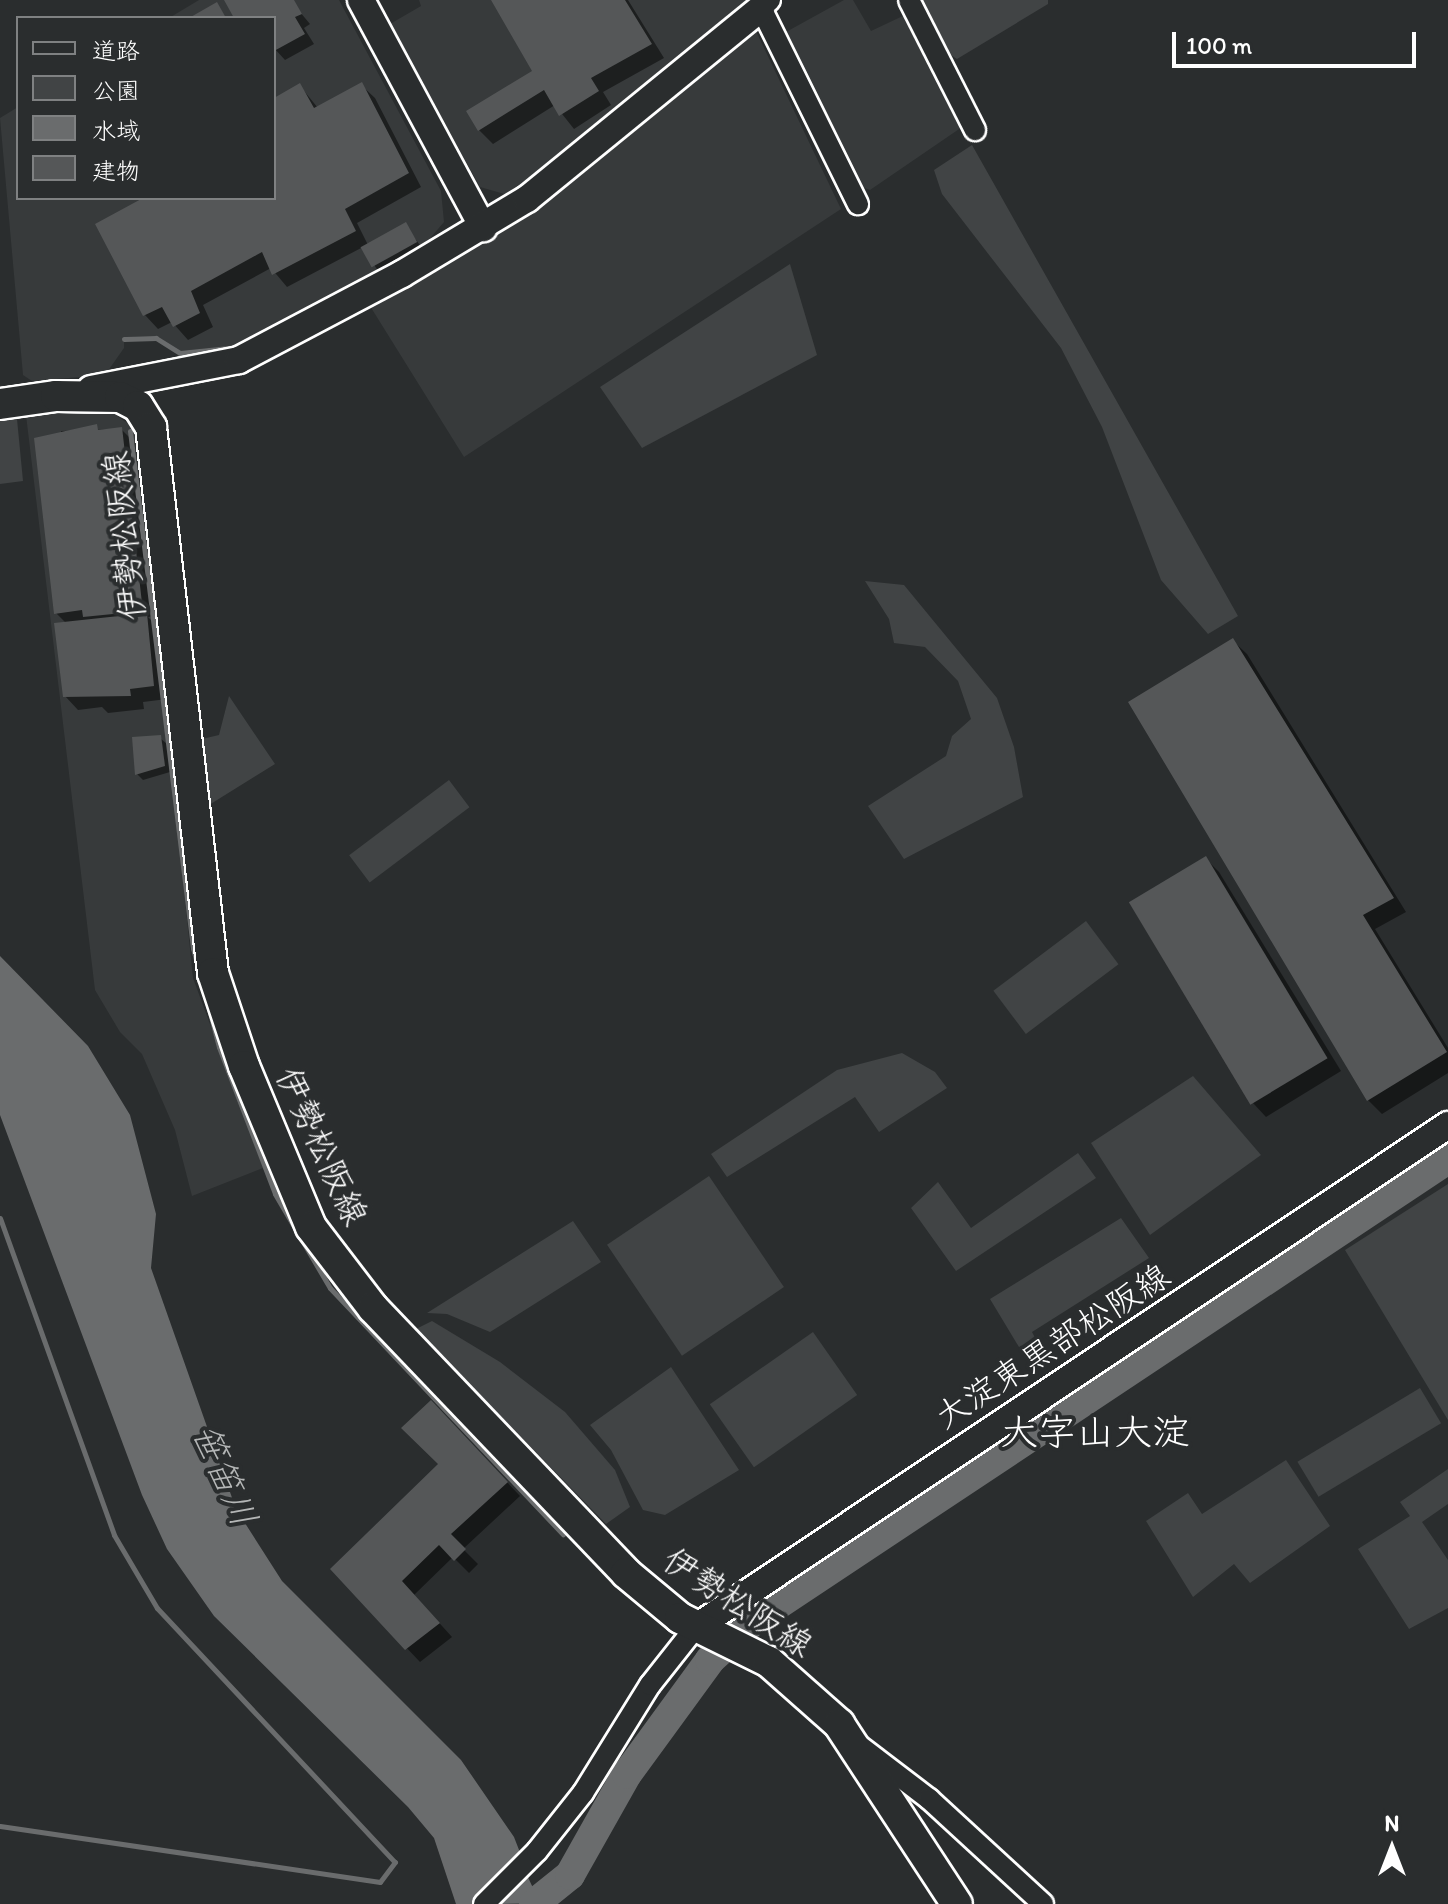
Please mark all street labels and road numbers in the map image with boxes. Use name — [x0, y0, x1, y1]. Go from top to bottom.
street label: 伊勢松阪線 — [95, 449, 153, 623]
street label: 伊勢松阪線 — [268, 1060, 376, 1232]
street label: 大淀東黒部松阪線 — [927, 1255, 1177, 1437]
street label: 伊勢松阪線 — [656, 1539, 820, 1665]

